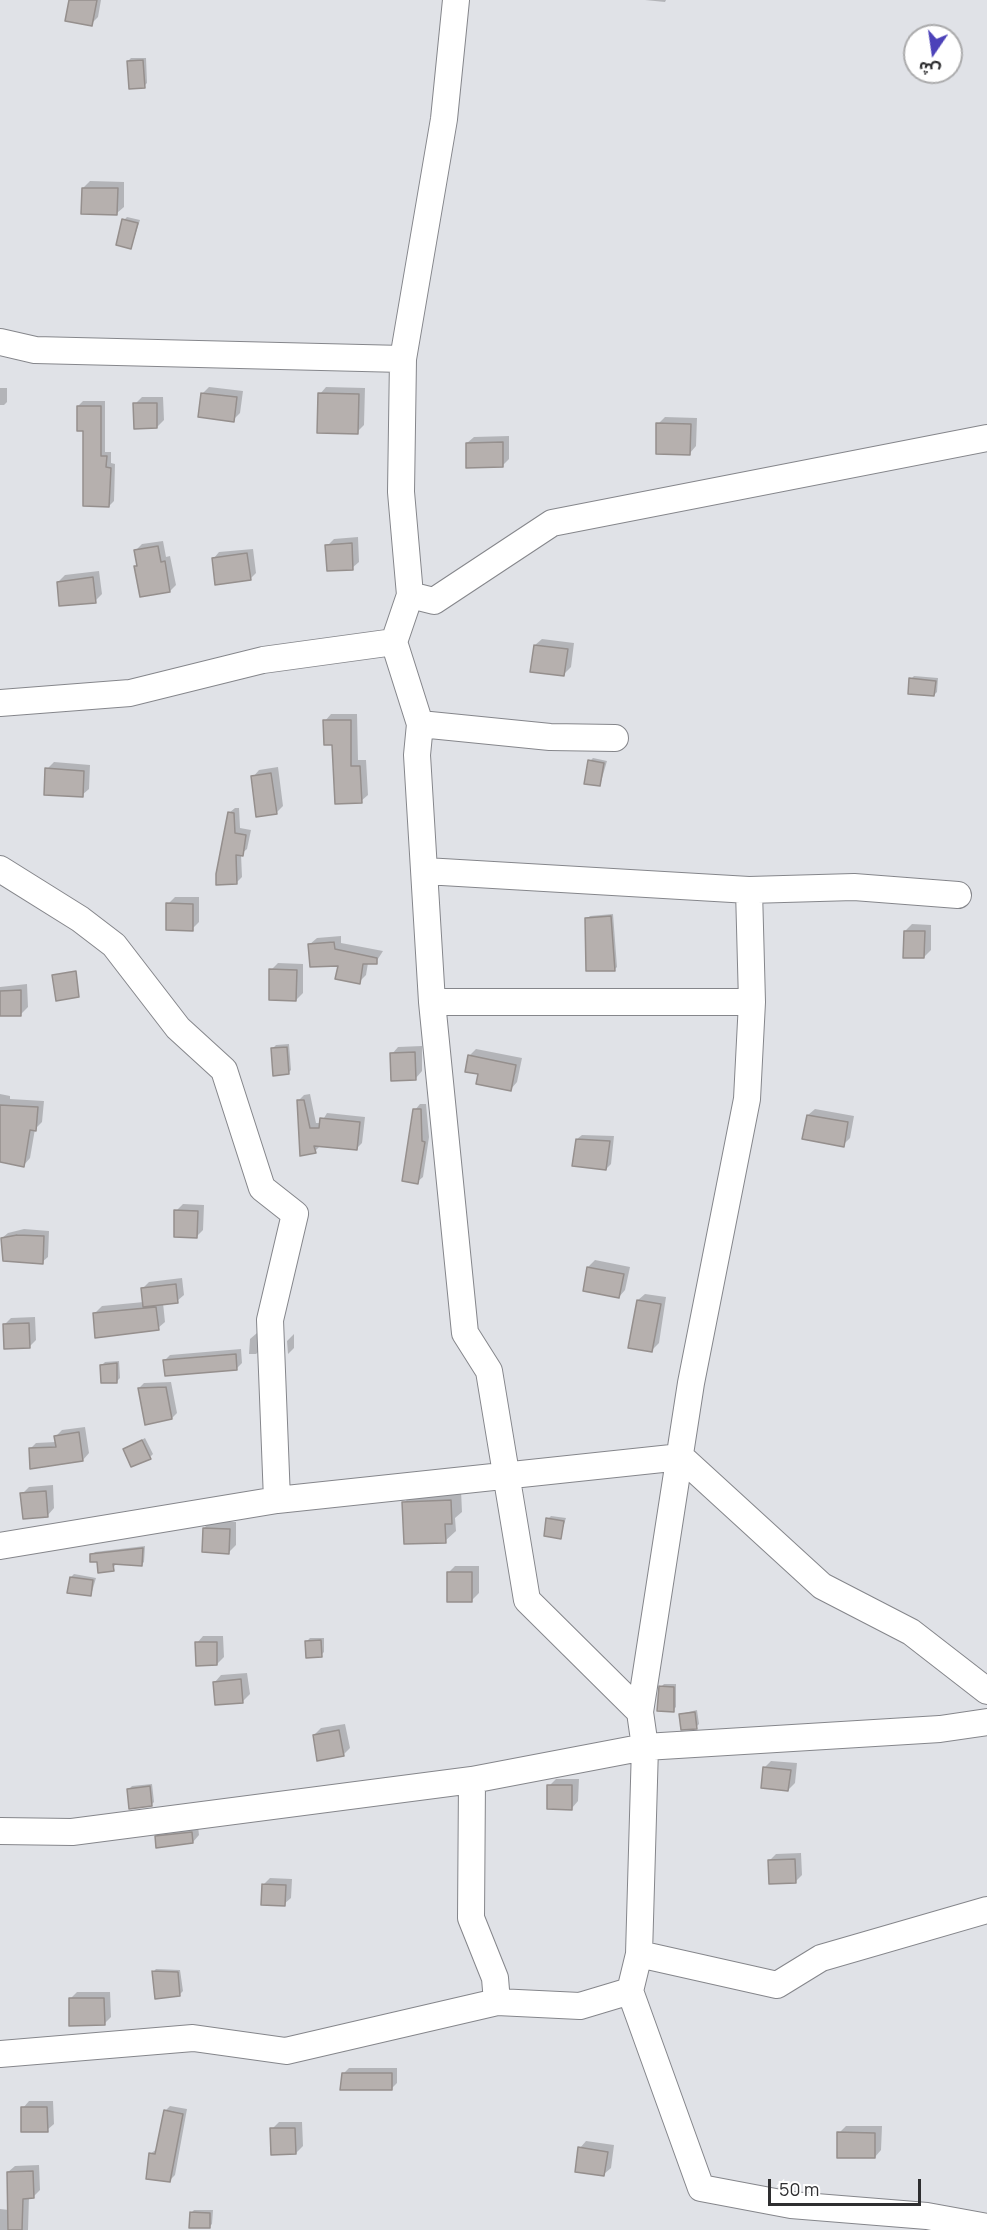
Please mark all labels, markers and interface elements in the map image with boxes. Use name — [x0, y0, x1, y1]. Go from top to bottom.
north arrow — [903, 24, 963, 84]
text: ش — [916, 56, 943, 83]
scale bar — [771, 2167, 924, 2205]
text: 50 m — [779, 2177, 819, 2201]

